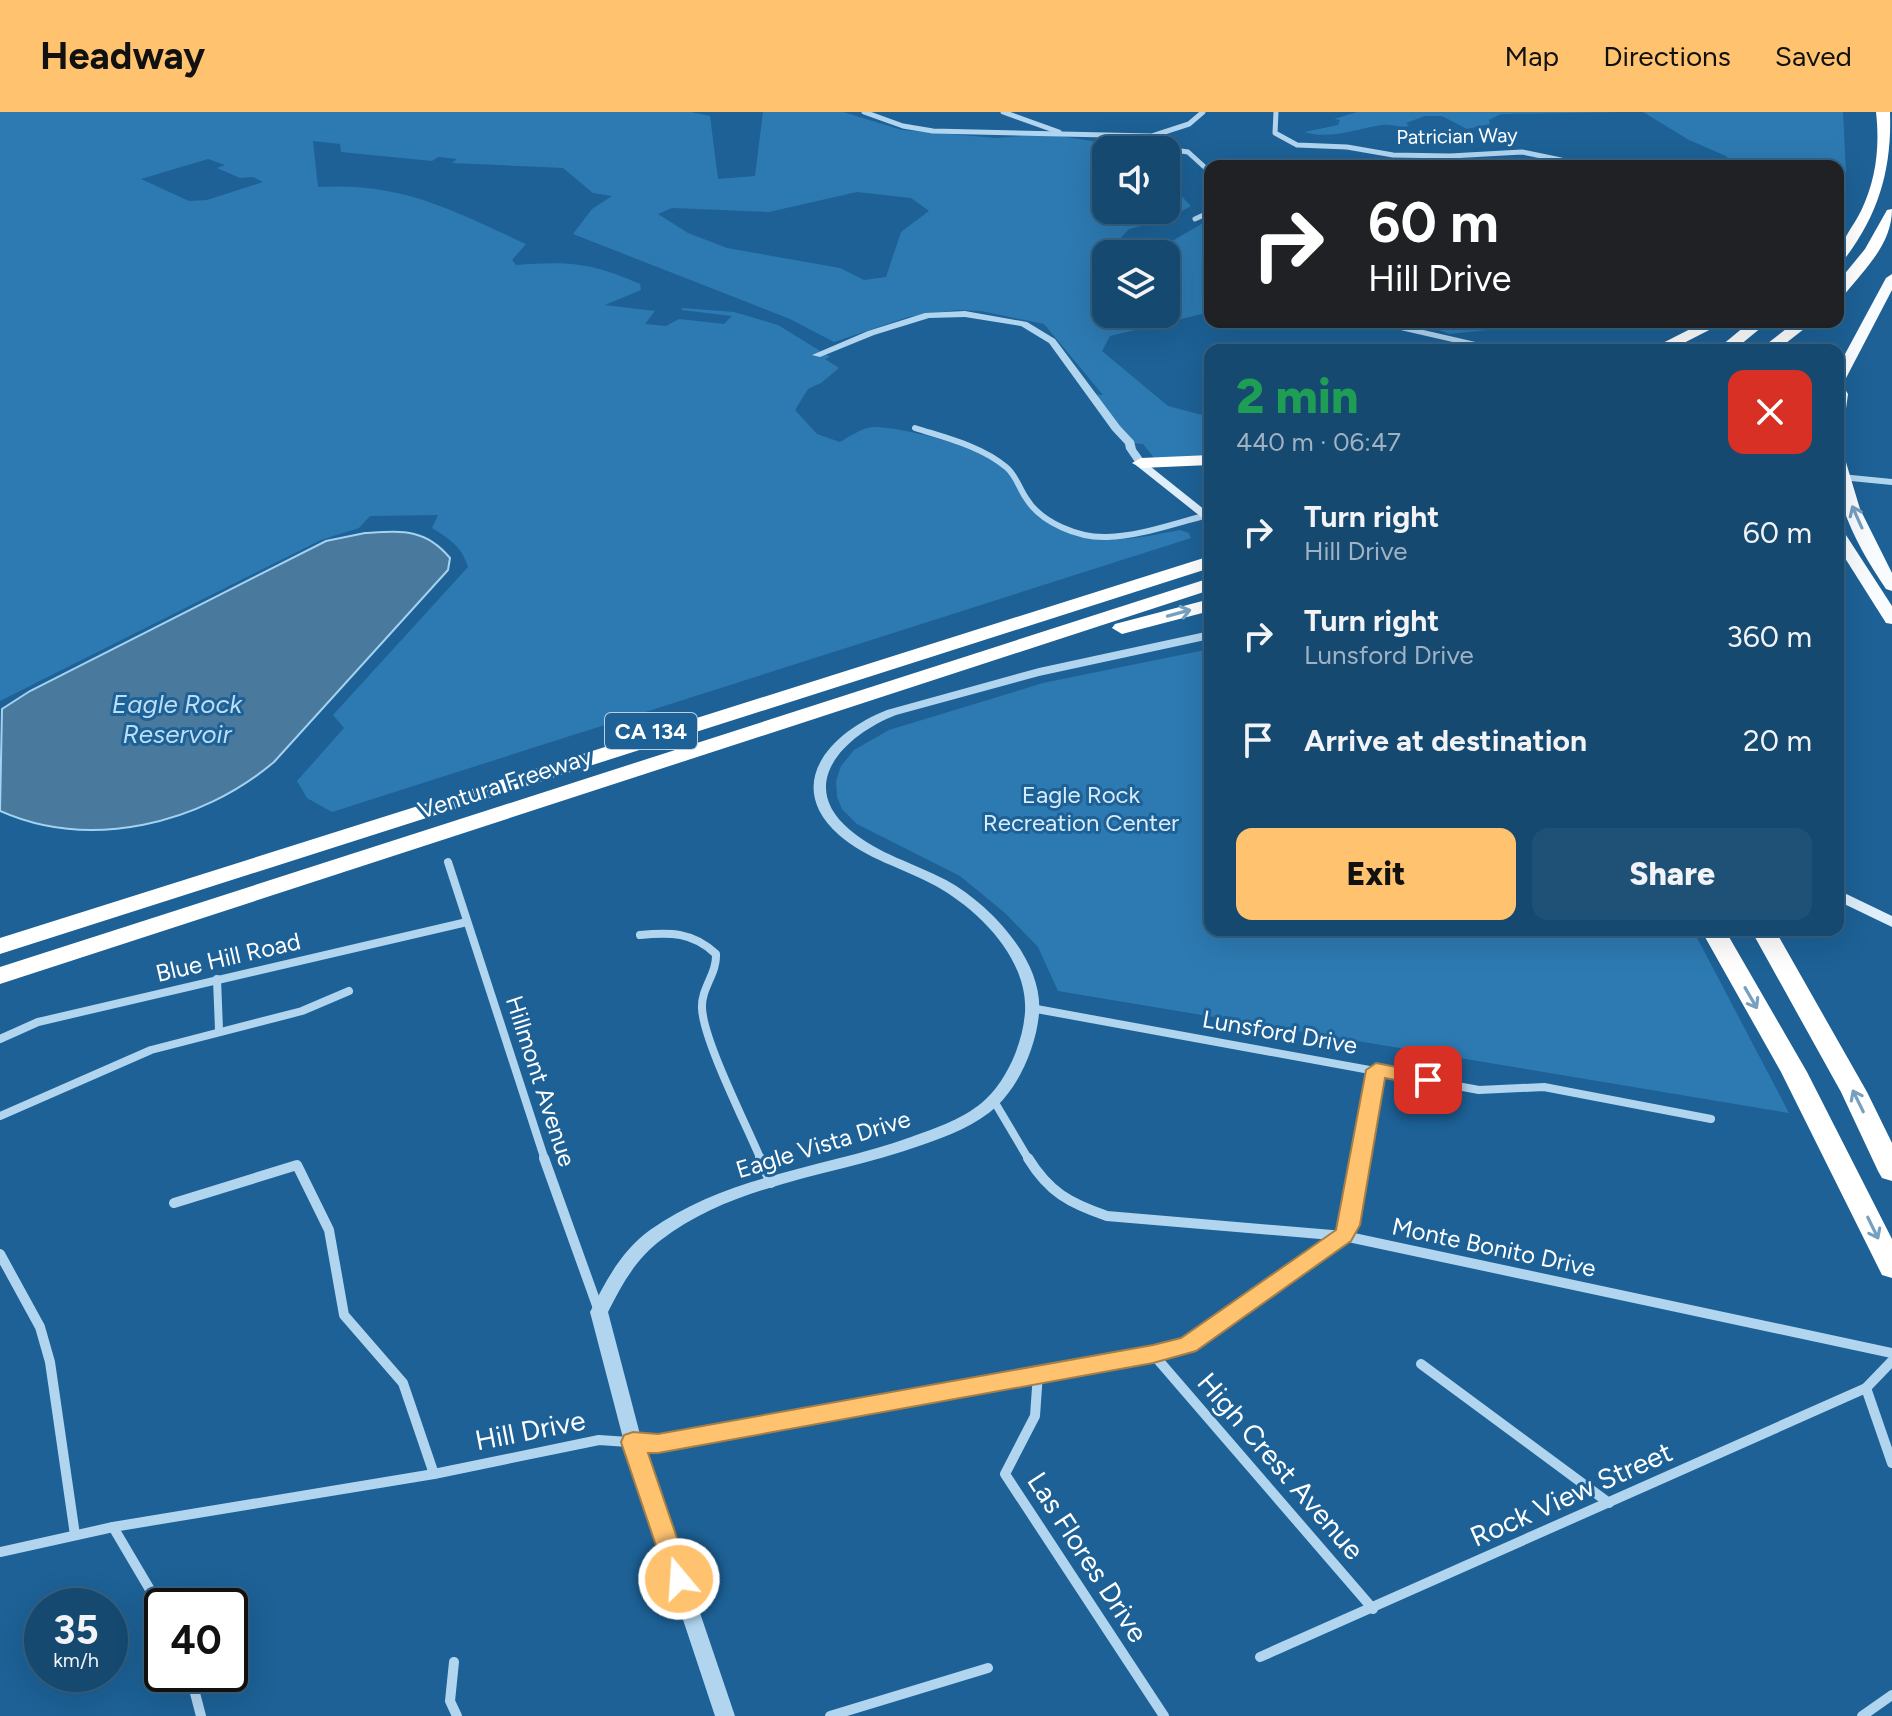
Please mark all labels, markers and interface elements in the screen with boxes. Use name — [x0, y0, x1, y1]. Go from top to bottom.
text: Headway — [40, 33, 205, 79]
text: Map — [1505, 39, 1559, 73]
text: Directions — [1603, 39, 1731, 73]
text: Saved — [1775, 39, 1852, 73]
street label: Patrician Way — [1396, 123, 1518, 149]
map controls — [1092, 136, 1180, 328]
button: sound — [1092, 136, 1180, 224]
text: 60 m — [1368, 189, 1499, 256]
icon: right — [1236, 192, 1340, 296]
button: layers — [1092, 240, 1180, 328]
text: Hill Drive — [1368, 257, 1511, 300]
text: 2 min — [1236, 367, 1359, 425]
button: close — [1728, 370, 1812, 454]
text: 440 m · 06:47 — [1236, 426, 1401, 458]
text: Turn right — [1304, 498, 1439, 535]
one-way arrow — [1849, 506, 1864, 530]
icon: right — [1236, 510, 1280, 554]
text: 60 m — [1743, 514, 1812, 551]
text: Hill Drive — [1304, 535, 1408, 567]
text: Turn right — [1304, 602, 1439, 639]
one-way arrow — [1166, 605, 1192, 620]
icon: right — [1236, 614, 1280, 658]
text: 360 m — [1727, 618, 1812, 655]
text: Lunsford Drive — [1304, 639, 1474, 671]
water label: Eagle Rock Reservoir — [112, 688, 244, 750]
road number: CA 134 — [605, 713, 697, 749]
icon: arrive — [1236, 718, 1280, 762]
text: Arrive at destination — [1304, 722, 1587, 759]
text: 20 m — [1743, 722, 1812, 759]
street label: Ventura Freeway — [414, 741, 596, 825]
park label: Eagle Rock Recreation Center — [983, 780, 1179, 837]
button: Exit — [1236, 828, 1516, 920]
button: Share — [1532, 828, 1812, 920]
street label: Blue Hill Road — [153, 926, 303, 988]
one-way arrow — [1743, 986, 1759, 1009]
street label: Hillmont Avenue — [500, 992, 582, 1170]
street label: Lunsford Drive — [1200, 1004, 1360, 1060]
pin — [1394, 1046, 1462, 1114]
icon: arrive — [1406, 1058, 1450, 1102]
one-way arrow — [1850, 1090, 1865, 1114]
street label: Eagle Vista Drive — [732, 1104, 914, 1184]
street label: Monte Bonito Drive — [1389, 1211, 1599, 1283]
one-way arrow — [1865, 1215, 1881, 1239]
street label: High Crest Avenue — [1191, 1366, 1371, 1566]
street label: Hill Drive — [472, 1403, 588, 1457]
street label: Rock View Street — [1465, 1434, 1677, 1554]
street label: Las Flores Drive — [1020, 1466, 1156, 1648]
position arrow — [637, 1537, 721, 1621]
speed limit sign: 40 — [144, 1588, 248, 1692]
text: 35 — [53, 1606, 99, 1654]
text: km/h — [53, 1648, 99, 1672]

